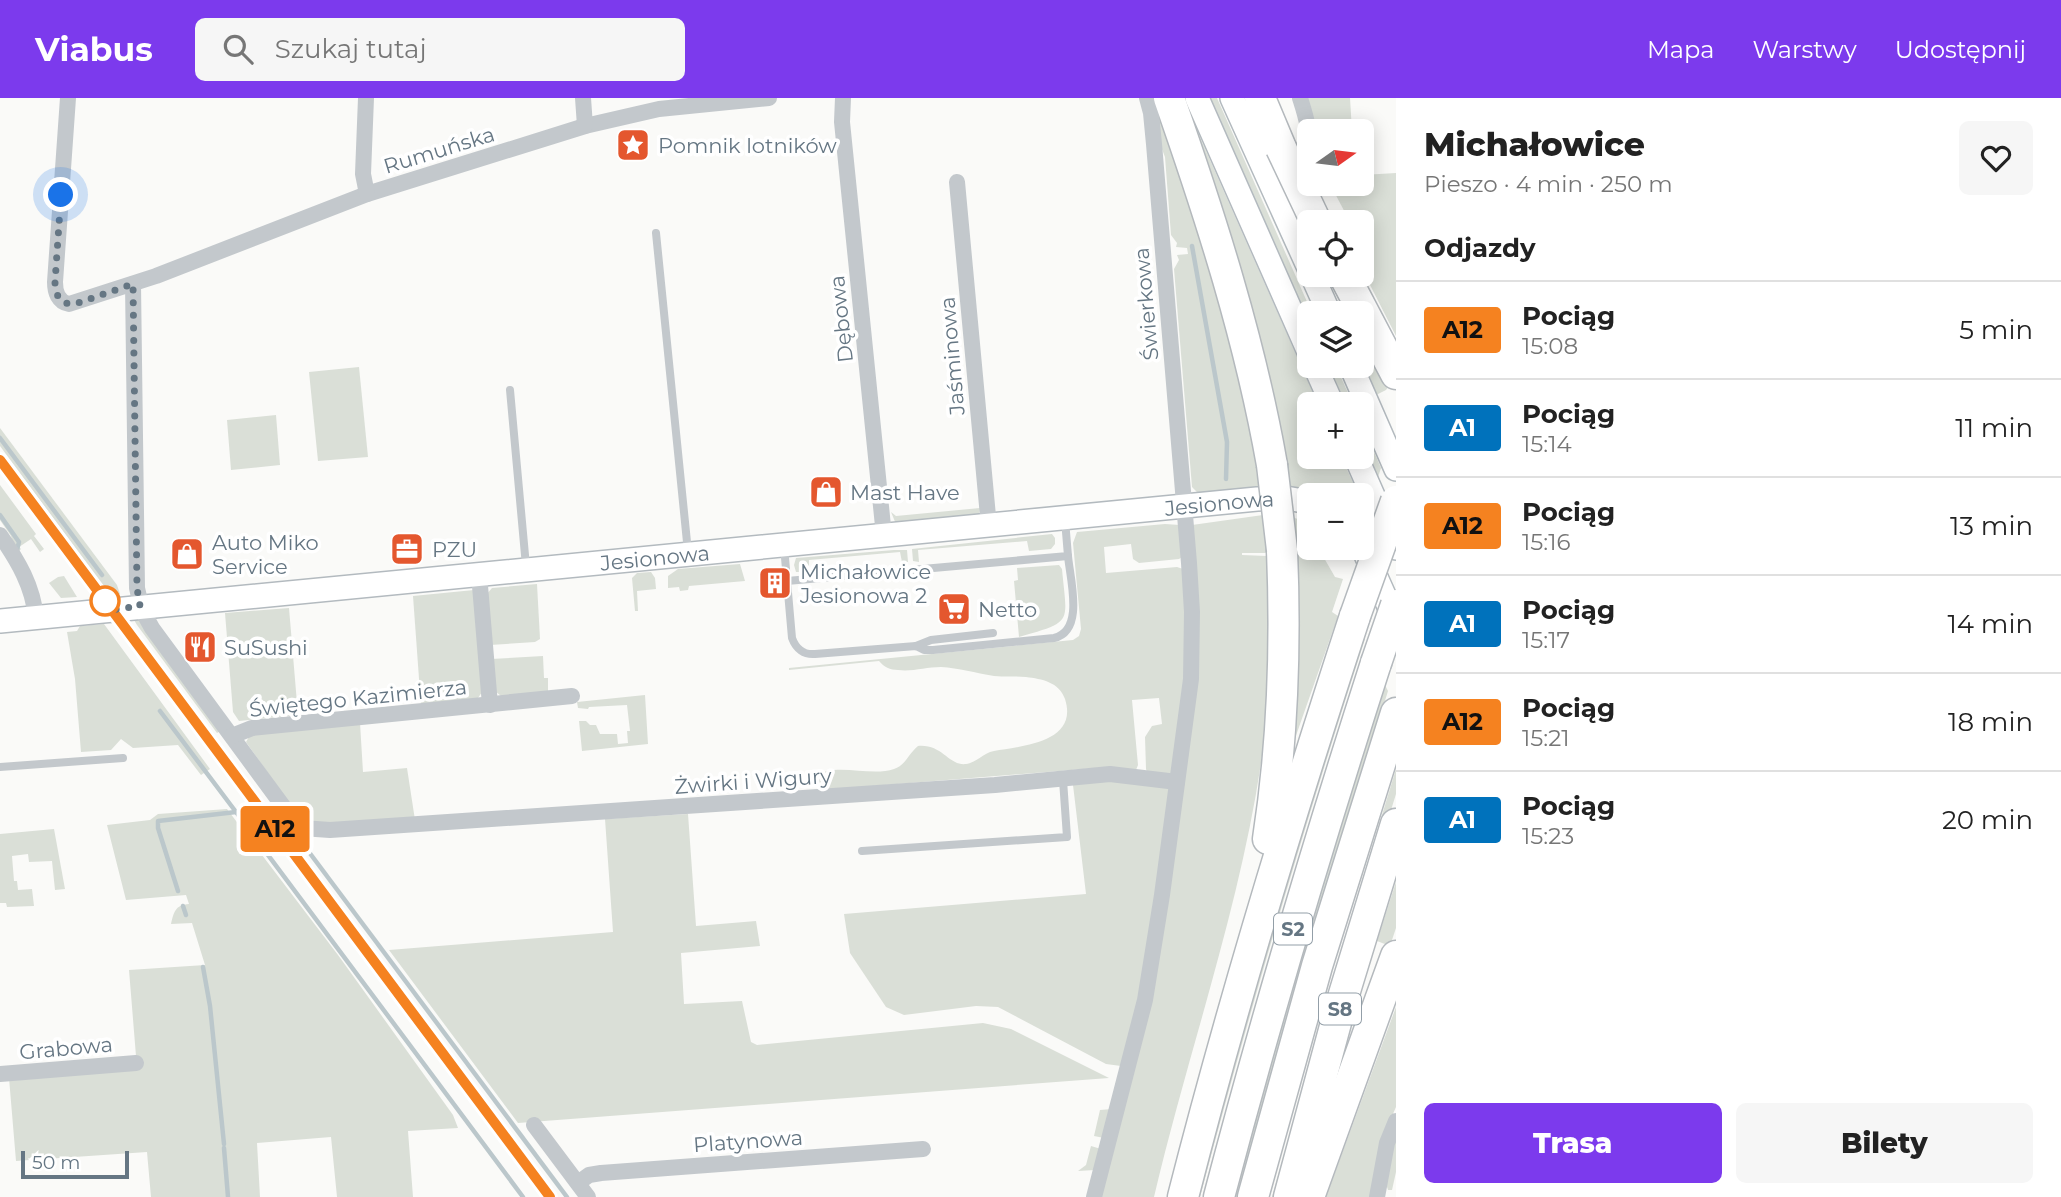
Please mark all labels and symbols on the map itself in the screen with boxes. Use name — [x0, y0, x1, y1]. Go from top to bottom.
north arrow — [1297, 119, 1374, 196]
street label: Rumuńska — [380, 121, 498, 179]
place icon: Pomnik lotników — [614, 126, 652, 164]
place label: Pomnik lotników — [658, 133, 837, 158]
your location — [43, 177, 78, 212]
street label: Świerkowa — [1129, 247, 1163, 361]
street label: Dębowa — [824, 274, 858, 364]
street label: Jaśminowa — [934, 296, 970, 417]
shop icon: Mast Have — [807, 473, 845, 511]
place label: Mast Have — [850, 480, 960, 505]
street label: Jesionowa — [1162, 486, 1274, 521]
place label: Auto Miko Service — [212, 530, 319, 579]
office icon: PZU — [388, 530, 426, 568]
shop icon: Auto Miko Service — [168, 535, 206, 573]
place label: PZU — [432, 537, 477, 562]
street label: Jesionowa — [598, 540, 711, 575]
place label: Michałowice Jesionowa 2 — [799, 559, 931, 608]
building icon: Michałowice Jesionowa 2 — [756, 564, 794, 602]
unlabelled marker — [90, 586, 120, 616]
supermarket icon: Netto — [935, 590, 973, 628]
place label: Netto — [978, 597, 1037, 622]
restaurant icon: SuSushi — [181, 628, 219, 666]
place label: SuSushi — [224, 635, 308, 660]
street label: Świętego Kazimierza — [248, 674, 468, 722]
street label: Żwirki i Wigury — [674, 763, 833, 799]
line badge: A12 — [235, 806, 315, 852]
road number: S2 — [1274, 914, 1312, 944]
road number: S8 — [1319, 994, 1361, 1024]
street label: Grabowa — [18, 1031, 114, 1065]
street label: Platynowa — [692, 1125, 804, 1157]
scale bar — [21, 1148, 130, 1180]

